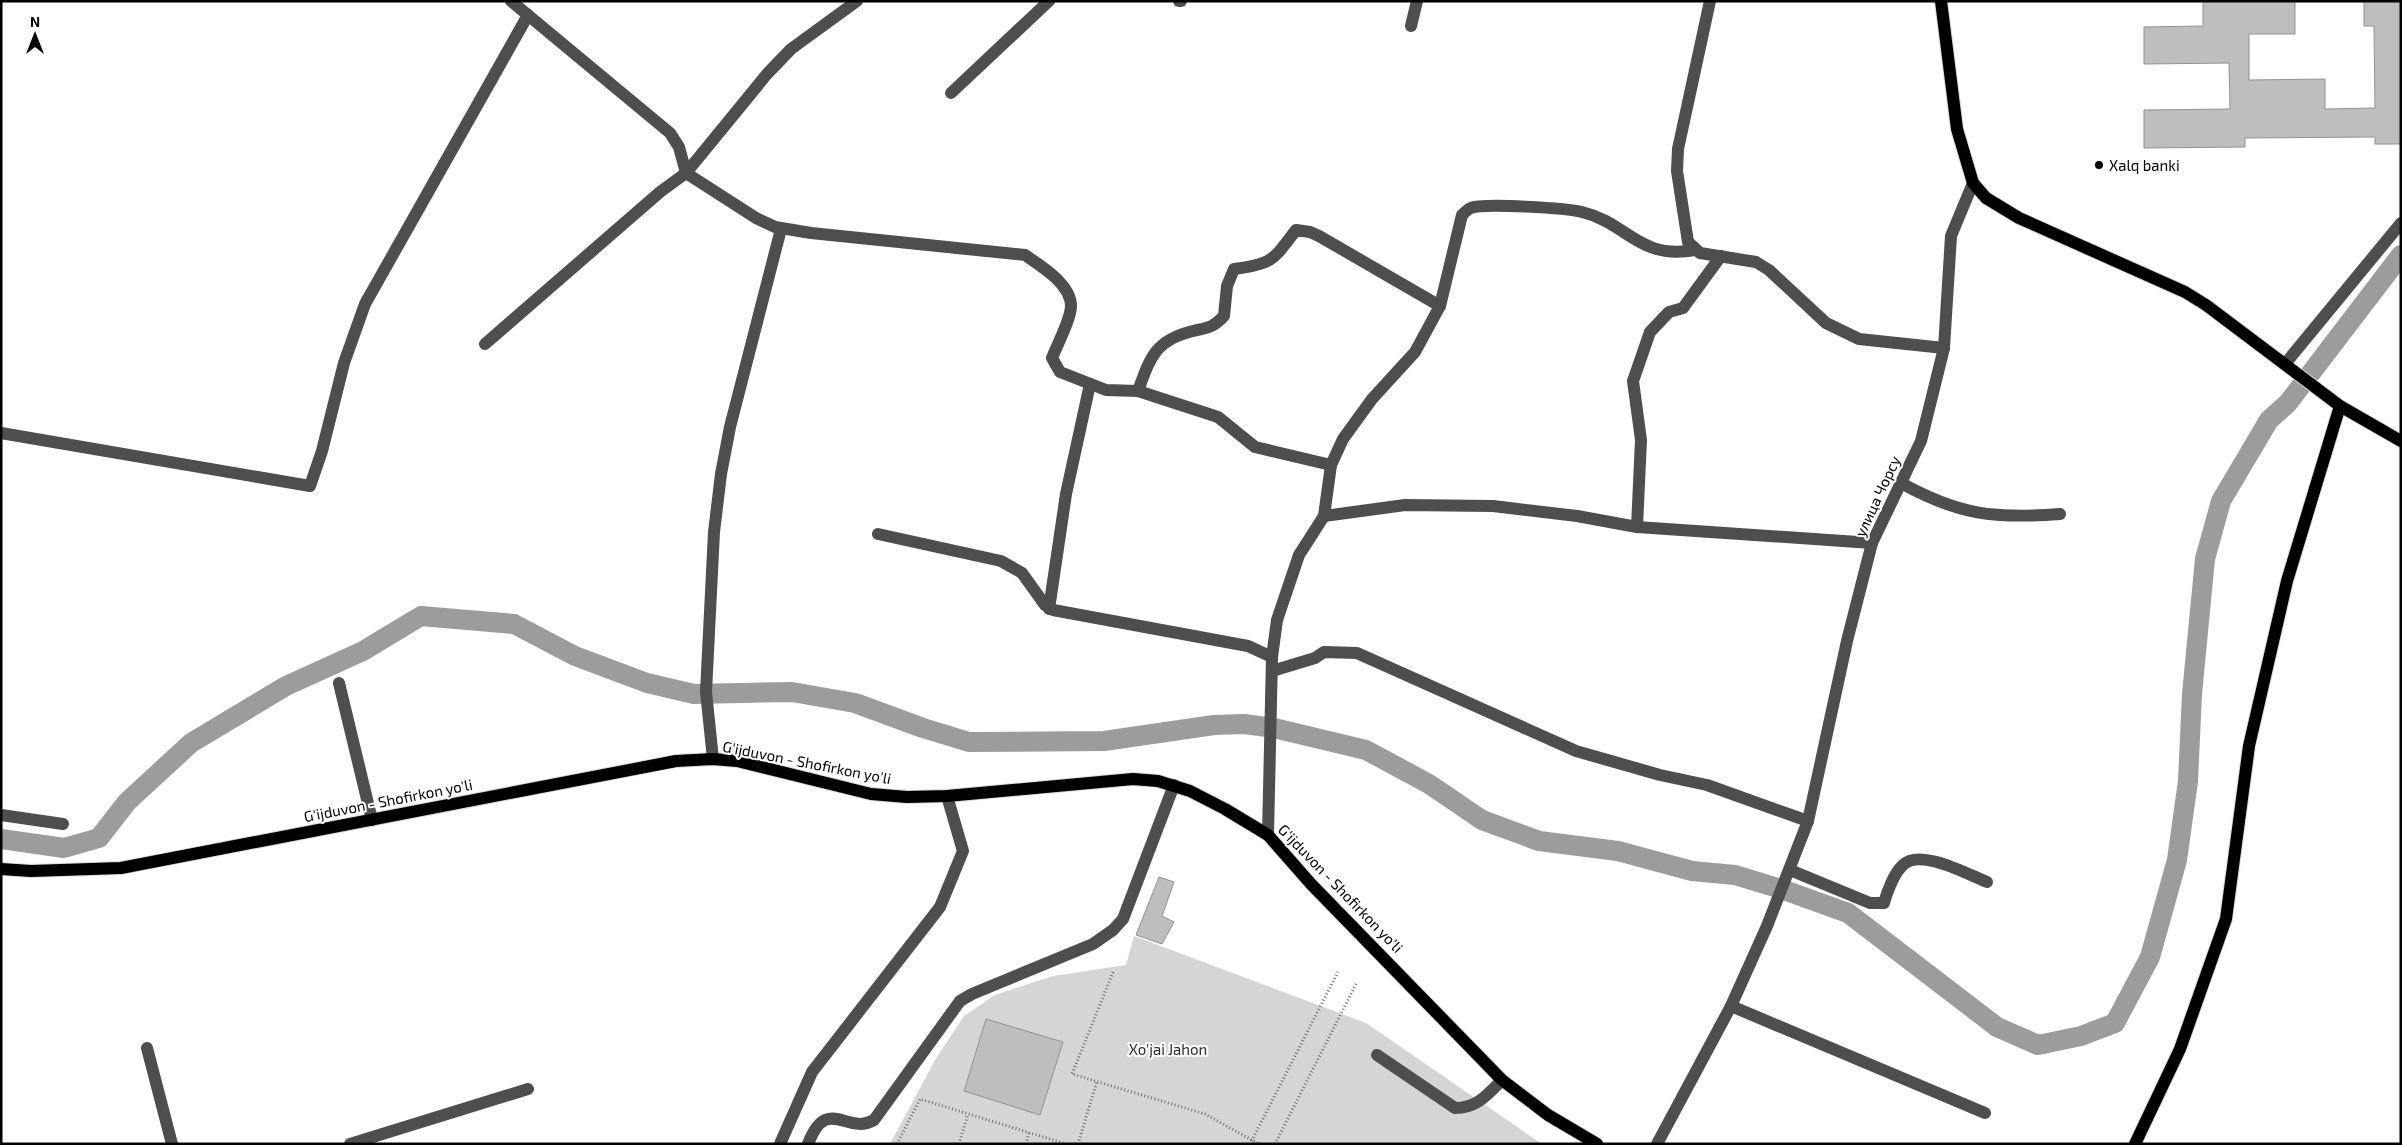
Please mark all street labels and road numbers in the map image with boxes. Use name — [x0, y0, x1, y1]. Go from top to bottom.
street label: улица Чорсу — [1850, 453, 1905, 540]
street label: G'ijduvon - Shofirkon yo'li — [721, 737, 893, 788]
street label: G'ijduvon - Shofirkon yo'li — [302, 775, 474, 826]
street label: G'ijduvon - Shofirkon yo'li — [1274, 820, 1407, 957]

